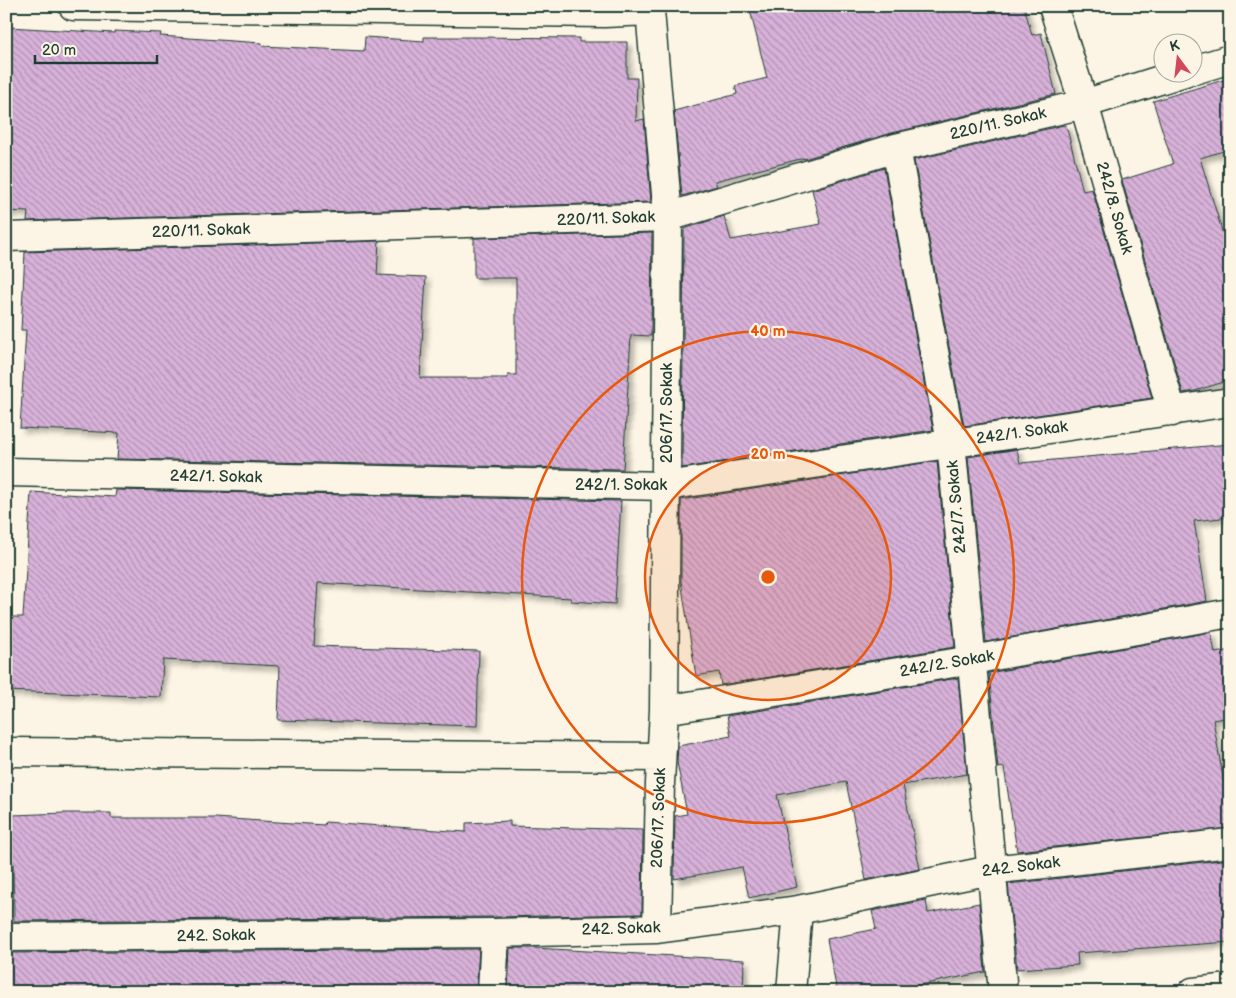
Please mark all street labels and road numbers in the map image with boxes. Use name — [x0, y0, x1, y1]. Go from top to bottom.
street label: 220/11. Sokak — [948, 104, 1048, 144]
street label: 242/8. Sokak — [1092, 160, 1136, 257]
street label: 220/11. Sokak — [557, 208, 656, 230]
street label: 220/11. Sokak — [152, 220, 251, 242]
street label: 206/17. Sokak — [658, 363, 677, 463]
street label: 242/1. Sokak — [975, 417, 1069, 449]
street label: 242/7. Sokak — [943, 459, 971, 555]
street label: 242/1. Sokak — [170, 467, 262, 487]
street label: 242/1. Sokak — [575, 476, 667, 495]
street label: 242/2. Sokak — [898, 646, 996, 682]
street label: 206/17. Sokak — [648, 767, 670, 868]
street label: 242. Sokak — [981, 853, 1061, 881]
street label: 242. Sokak — [581, 918, 661, 940]
street label: 242. Sokak — [176, 926, 256, 946]

